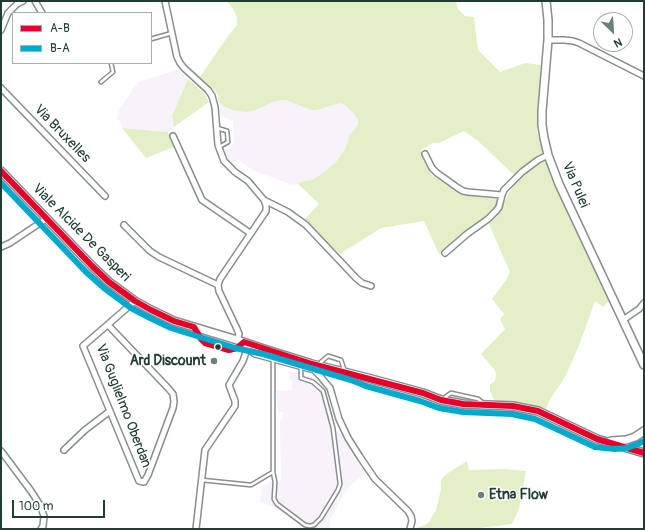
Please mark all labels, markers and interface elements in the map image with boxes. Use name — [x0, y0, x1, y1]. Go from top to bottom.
legend — [12, 12, 152, 64]
north arrow — [593, 12, 633, 52]
text: A-B — [50, 21, 70, 36]
text: N — [612, 35, 624, 50]
text: B-A — [50, 41, 70, 56]
street label: Via Bruxelles — [30, 102, 94, 166]
street label: Via Pulei — [558, 160, 592, 210]
street label: Viale Alcide De Gasperi — [29, 181, 133, 285]
street label: Via Guglielmo Oberdan — [92, 342, 154, 470]
unlabelled marker — [213, 342, 223, 352]
place label: Ard Discount — [130, 353, 206, 369]
marker: Ard Discount — [209, 356, 219, 366]
place label: Etna Flow — [489, 487, 548, 503]
marker: Etna Flow — [476, 490, 486, 500]
scale bar — [14, 492, 107, 518]
text: 100 m — [19, 499, 53, 514]

